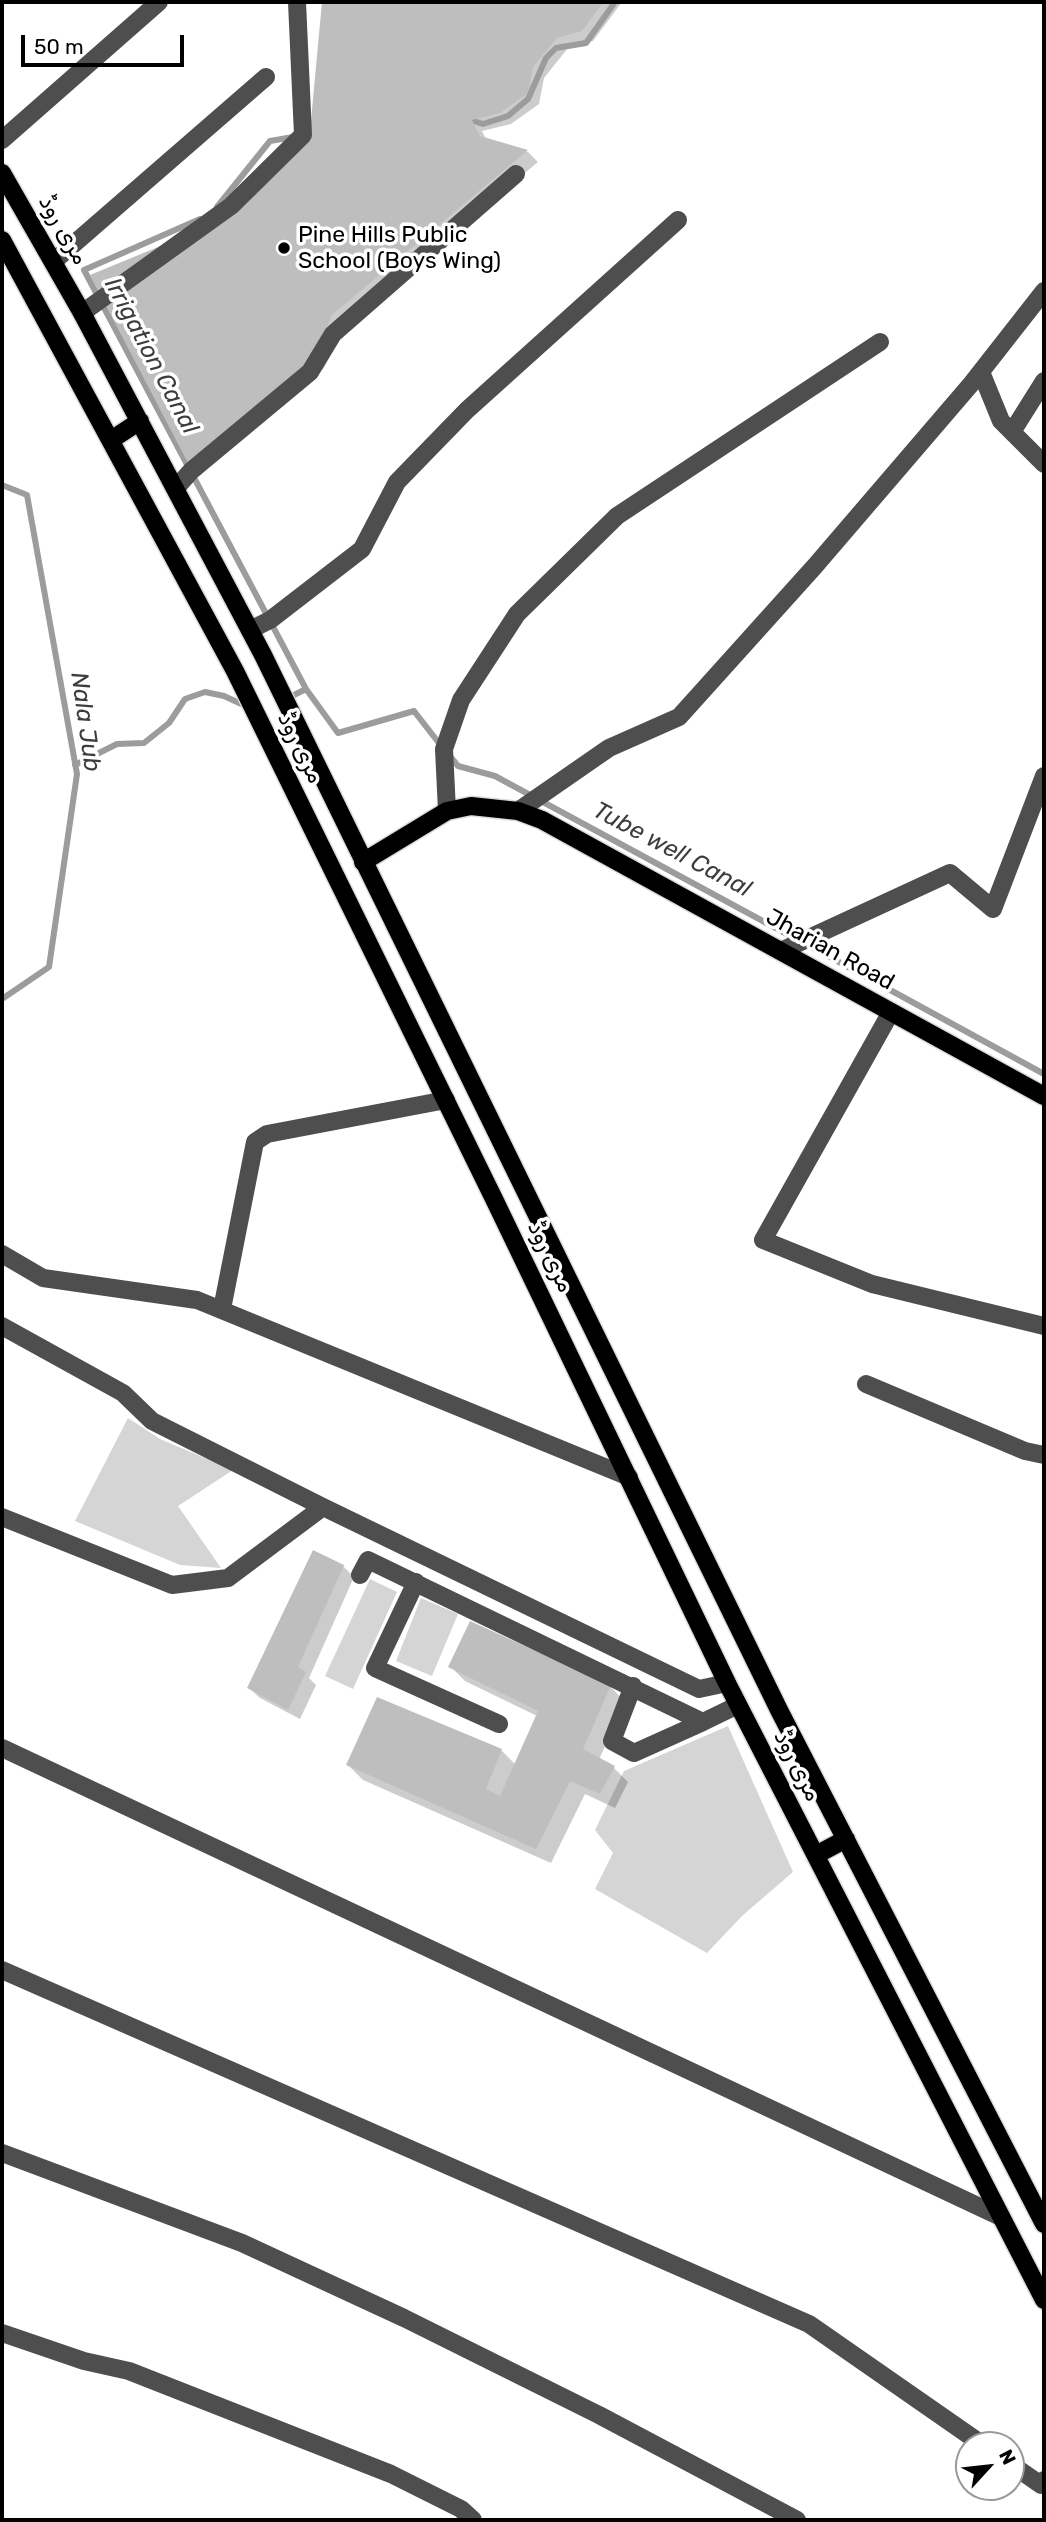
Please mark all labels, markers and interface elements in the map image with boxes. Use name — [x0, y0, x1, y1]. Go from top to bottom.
scale bar — [24, 21, 187, 65]
text: 50 m — [34, 34, 84, 59]
street label: مری روڈ — [32, 190, 94, 270]
place label: Pine Hills Public School (Boys Wing) — [298, 221, 501, 275]
marker: Pine Hills Public School (Boys Wing) — [276, 240, 292, 256]
water label: Irrigation Canal — [98, 273, 204, 439]
water label: Nala Jub — [64, 670, 106, 774]
street label: مری روڈ — [271, 708, 329, 788]
water label: Tube well Canal — [588, 796, 756, 904]
street label: Jharian Road — [761, 903, 899, 997]
street label: مری روڈ — [521, 1217, 579, 1297]
street label: مری روڈ — [767, 1726, 827, 1806]
north arrow — [955, 2431, 1025, 2501]
text: N — [994, 2446, 1021, 2468]

